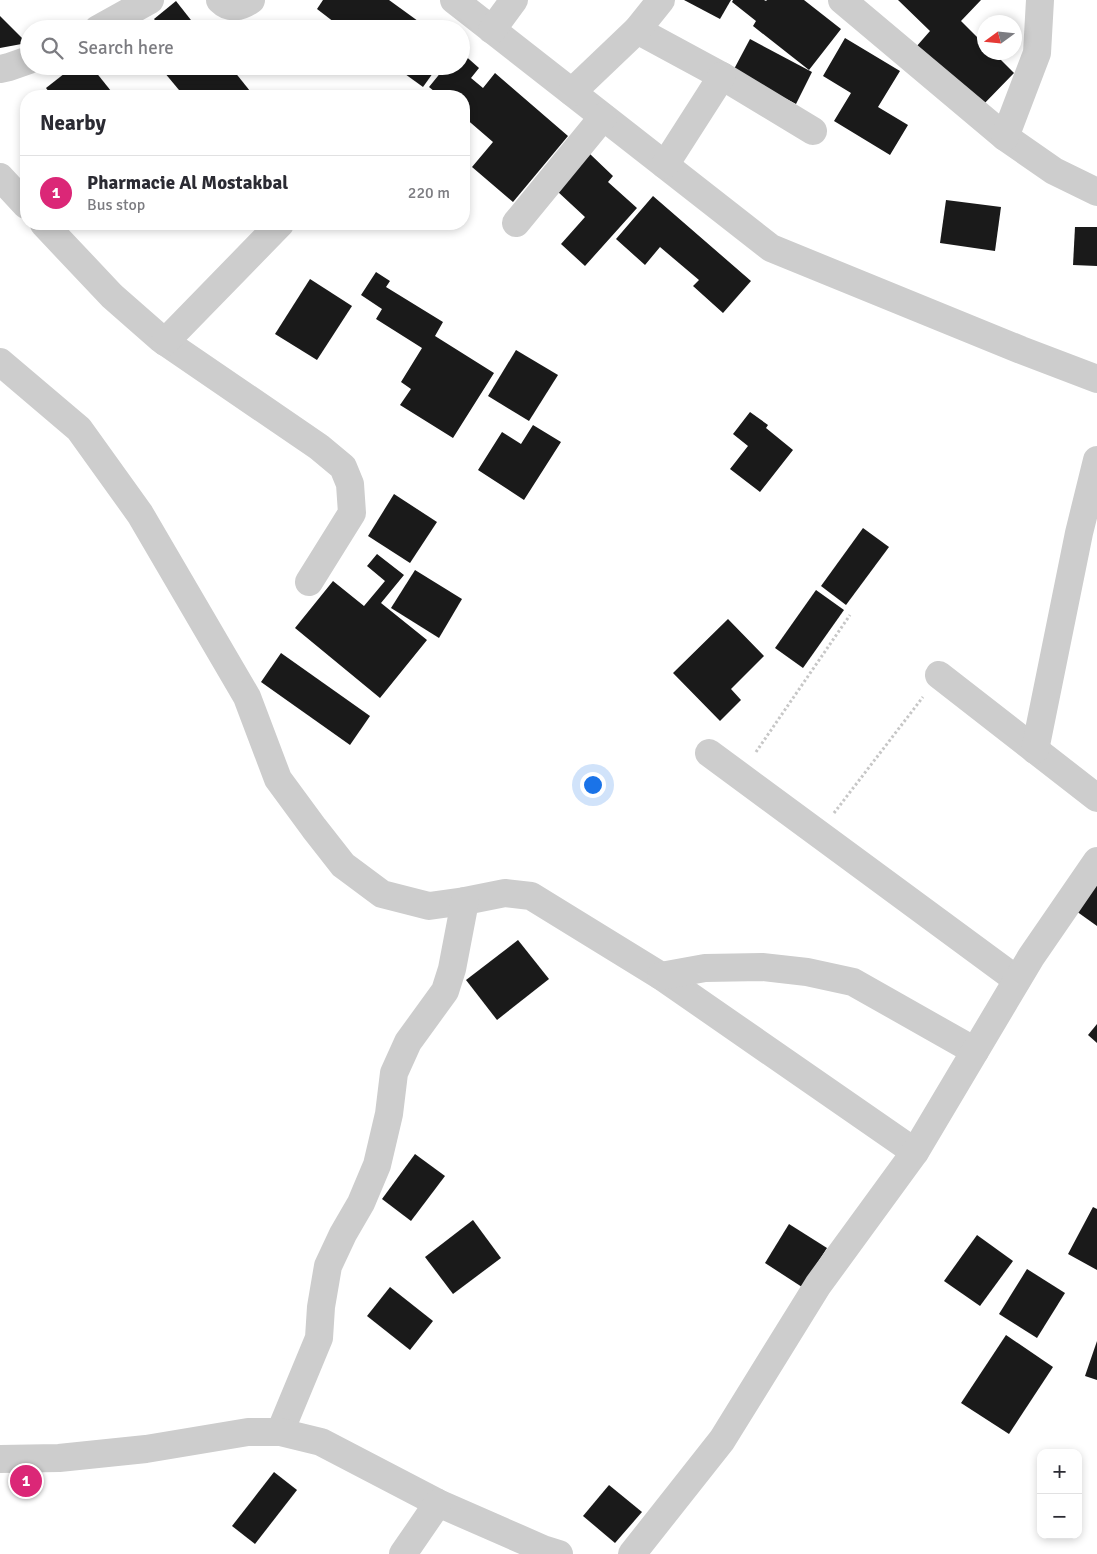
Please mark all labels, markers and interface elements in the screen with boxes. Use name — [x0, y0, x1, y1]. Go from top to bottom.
north arrow — [977, 15, 1022, 60]
search box — [20, 20, 470, 75]
icon: search — [38, 34, 66, 62]
text: Search here — [78, 36, 174, 60]
text: Nearby — [40, 110, 106, 136]
text: Pharmacie Al Mostakbal — [87, 171, 288, 195]
text: 1 — [52, 183, 60, 203]
text: 220 m — [408, 183, 450, 203]
text: Bus stop — [87, 195, 145, 215]
your location — [580, 772, 606, 798]
map controls — [1037, 1449, 1082, 1539]
button: + — [1037, 1449, 1082, 1494]
pin: 1 — [10, 1462, 42, 1500]
button: − — [1037, 1494, 1082, 1539]

